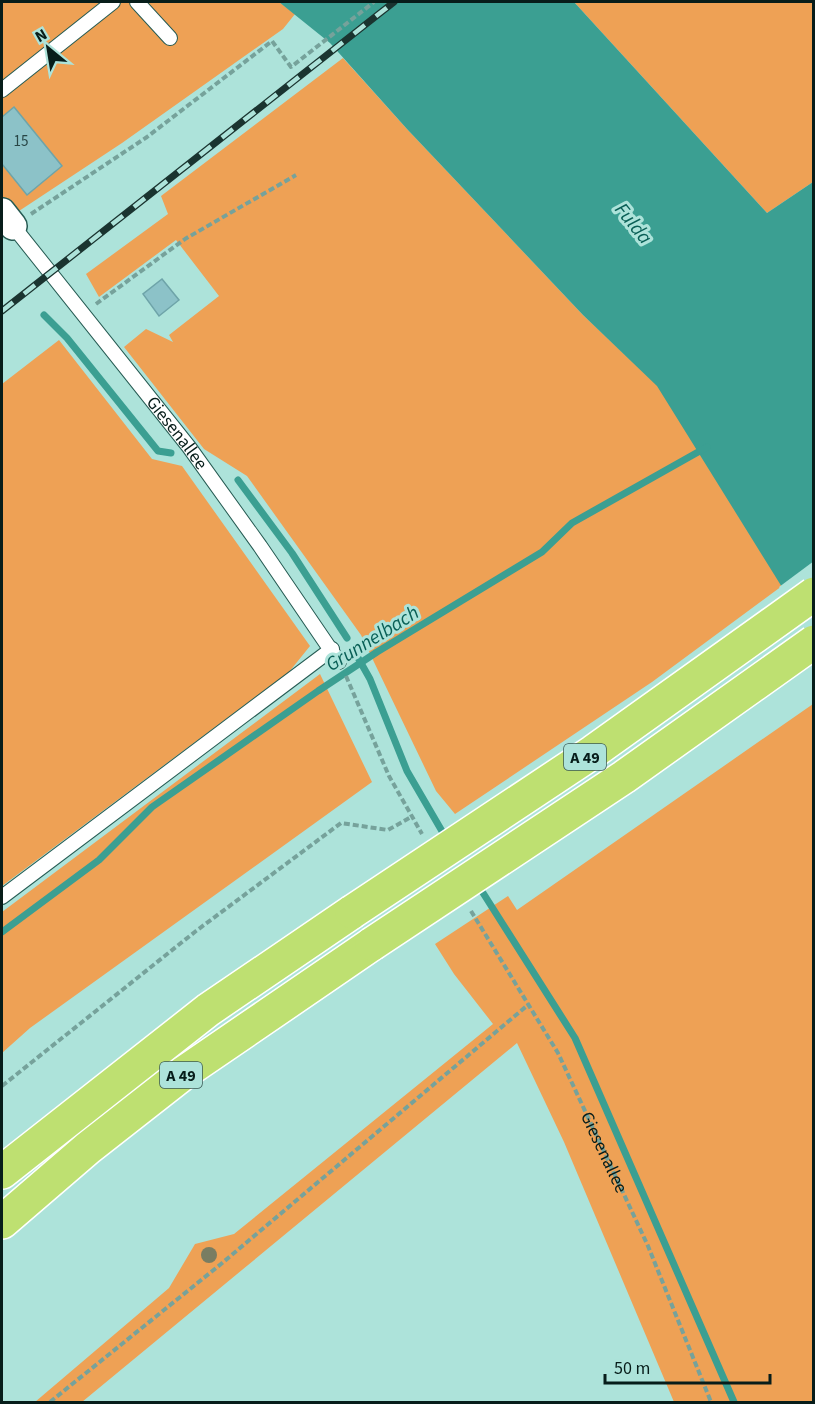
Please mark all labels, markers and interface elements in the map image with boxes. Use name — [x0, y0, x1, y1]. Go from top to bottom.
north arrow — [18, 18, 78, 78]
text: N — [31, 24, 51, 48]
house number: 15 — [14, 131, 28, 152]
water label: Fulda — [608, 197, 659, 251]
street label: Giesenallee — [140, 391, 213, 475]
water label: Grunnelbach — [321, 599, 425, 679]
road number: A 49 — [564, 744, 606, 770]
road number: A 49 — [160, 1062, 202, 1088]
street label: Giesenallee — [574, 1108, 634, 1197]
scale bar — [605, 1347, 770, 1385]
text: 50 m — [614, 1356, 650, 1381]

